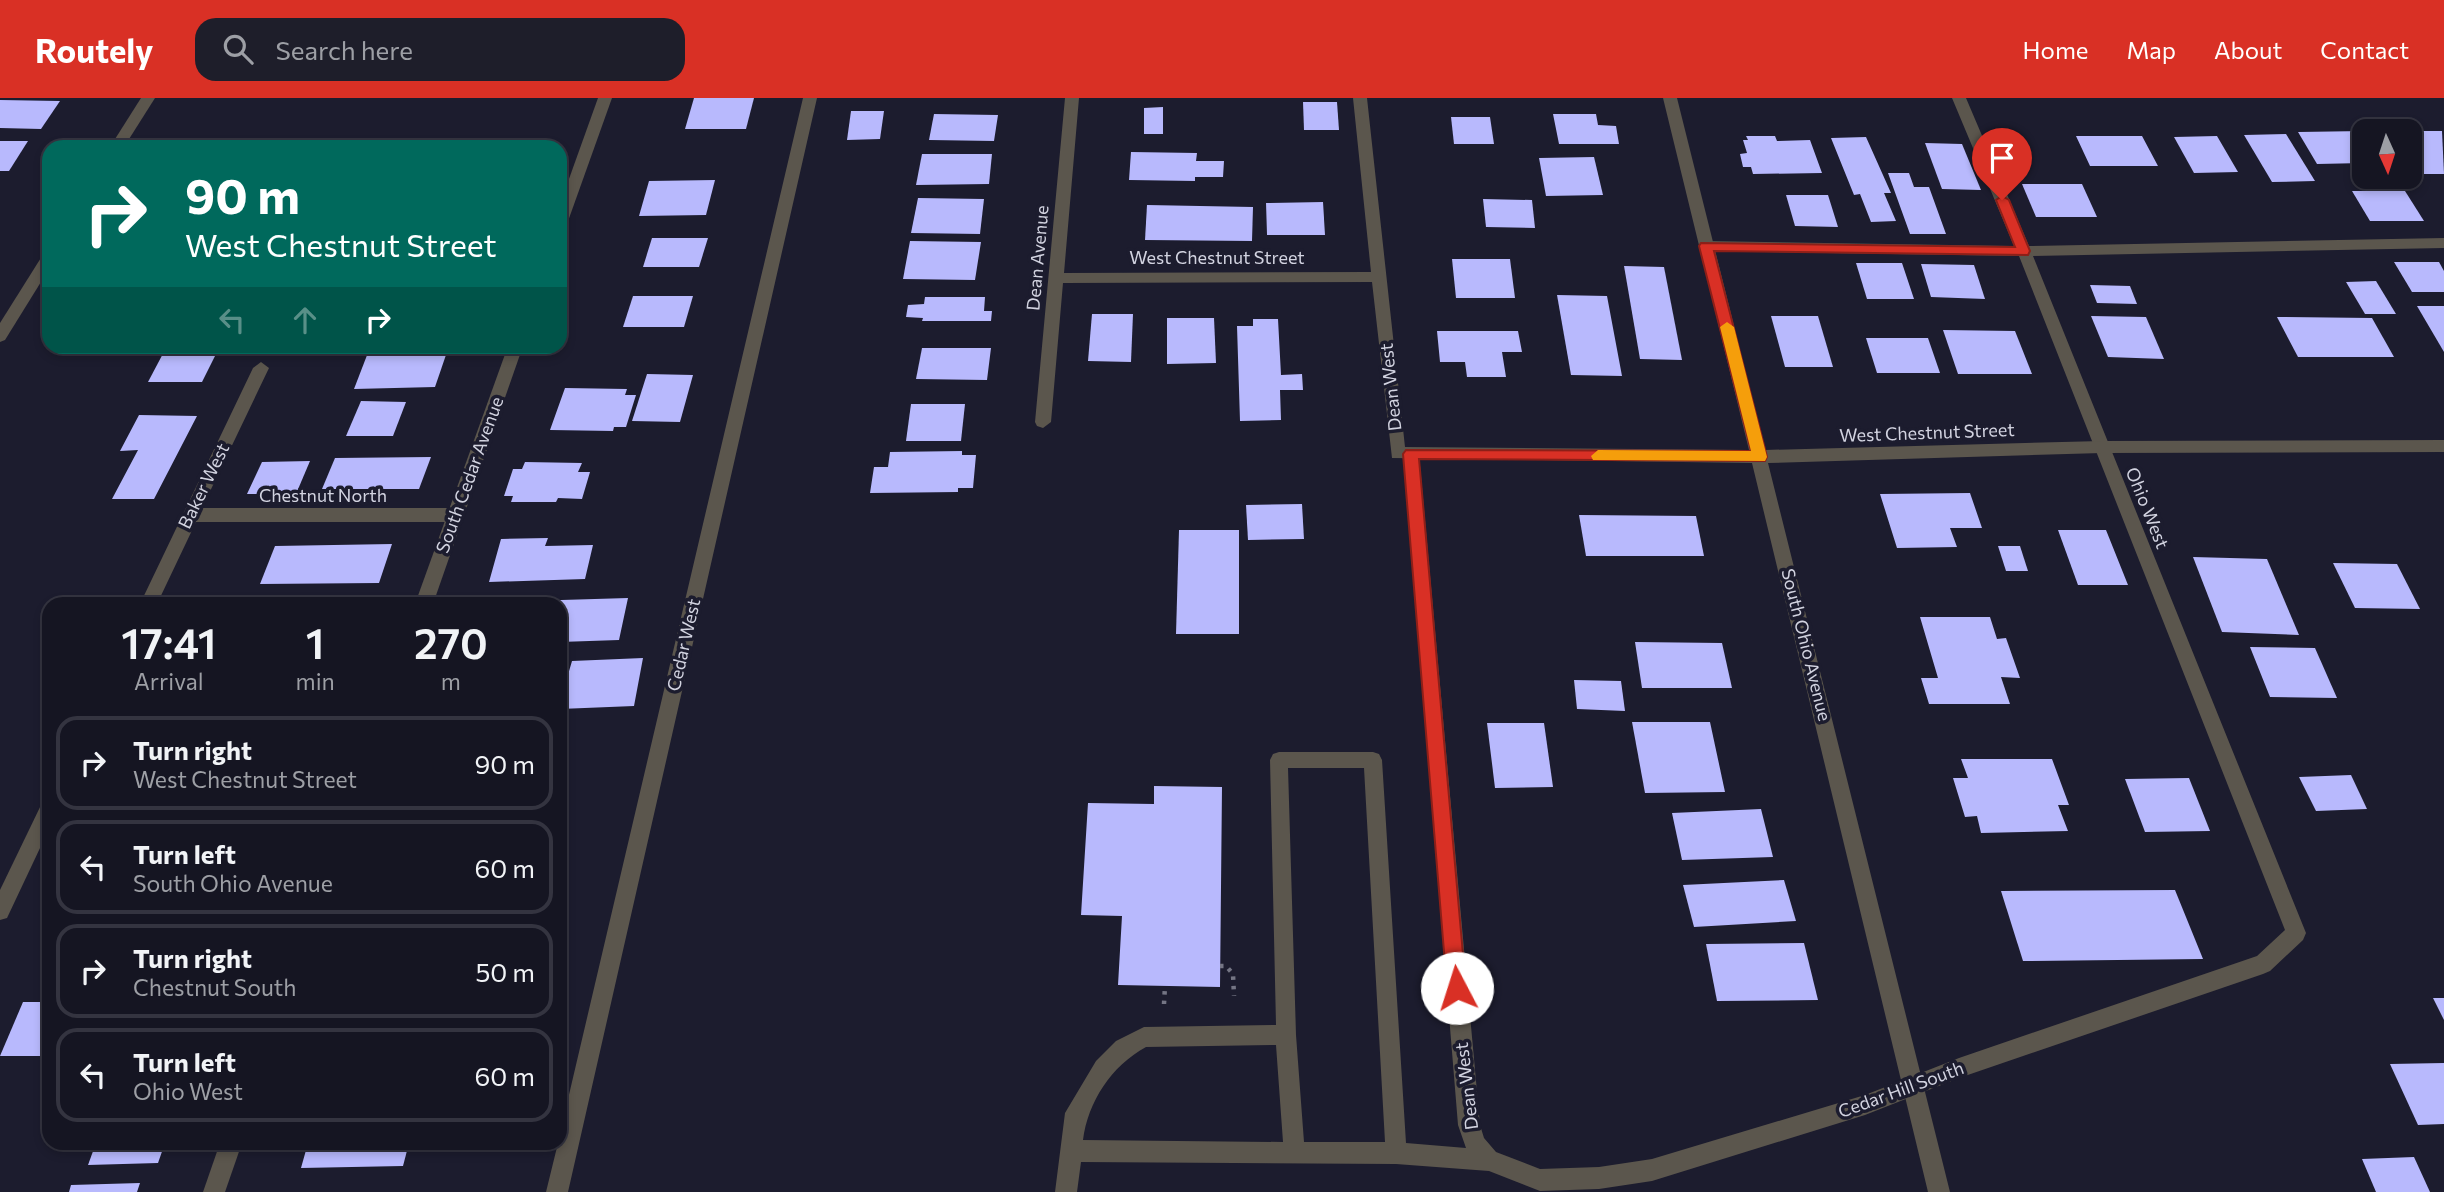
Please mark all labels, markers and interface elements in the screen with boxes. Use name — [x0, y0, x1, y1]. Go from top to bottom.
search box — [195, 18, 685, 81]
text: Routely — [35, 29, 153, 70]
icon: search — [219, 30, 257, 68]
text: Search here — [275, 34, 413, 65]
text: Home — [2023, 35, 2089, 64]
text: Map — [2127, 35, 2176, 64]
text: About — [2214, 35, 2282, 64]
text: Contact — [2320, 35, 2409, 64]
north arrow — [2352, 119, 2422, 189]
map controls — [2352, 119, 2422, 189]
pin — [1972, 128, 2032, 200]
icon: arrive — [1983, 139, 2021, 177]
text: 90 m — [185, 164, 300, 224]
icon: right — [70, 168, 161, 259]
street label: Dean Avenue — [1021, 204, 1053, 312]
text: West Chestnut Street — [185, 224, 497, 264]
street label: West Chestnut Street — [1129, 246, 1305, 268]
icon: left — [213, 301, 251, 339]
icon: ahead — [286, 301, 324, 339]
icon: right — [359, 301, 397, 339]
street label: Dean West — [1374, 342, 1406, 432]
street label: South Cedar Avenue — [431, 393, 508, 556]
street label: West Chestnut Street — [1839, 418, 2015, 446]
street label: Baker West — [173, 439, 233, 532]
street label: Ohio West — [2122, 464, 2174, 552]
street label: Chestnut North — [259, 484, 387, 506]
street label: South Ohio Avenue — [1777, 566, 1837, 723]
street label: Cedar West — [662, 596, 704, 693]
text: 17:41 — [121, 616, 216, 668]
text: 1 — [306, 616, 325, 668]
text: 270 — [414, 616, 488, 668]
text: Arrival — [134, 667, 204, 695]
text: min — [296, 667, 335, 695]
text: m — [441, 667, 461, 695]
text: Turn right — [133, 734, 252, 765]
icon: right — [74, 744, 112, 782]
text: 90 m — [475, 748, 535, 779]
text: West Chestnut Street — [133, 765, 357, 793]
text: Turn left — [133, 838, 236, 869]
icon: left — [74, 848, 112, 886]
text: 60 m — [475, 852, 535, 883]
text: South Ohio Avenue — [133, 869, 333, 897]
text: Turn right — [133, 942, 252, 973]
position arrow — [1420, 951, 1494, 1025]
icon: right — [74, 952, 112, 990]
text: 50 m — [475, 956, 535, 987]
text: Chestnut South — [133, 973, 296, 1001]
street label: Dean West — [1450, 1041, 1482, 1131]
text: Turn left — [133, 1046, 236, 1077]
icon: left — [74, 1056, 112, 1094]
street label: Cedar Hill South — [1835, 1056, 1966, 1122]
text: 60 m — [475, 1060, 535, 1091]
text: Ohio West — [133, 1077, 243, 1105]

